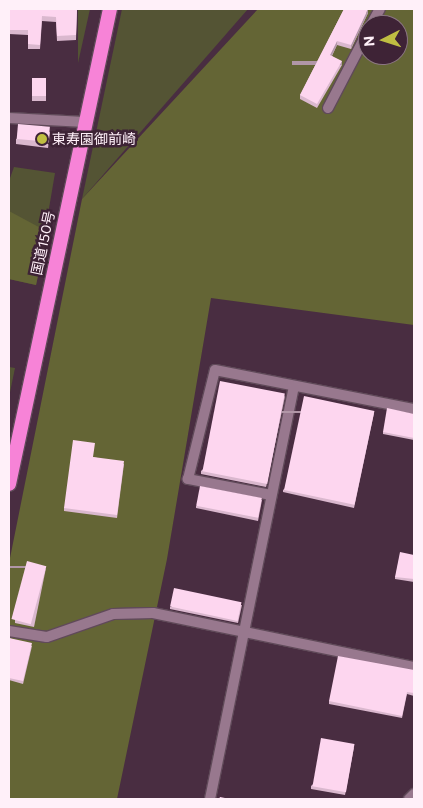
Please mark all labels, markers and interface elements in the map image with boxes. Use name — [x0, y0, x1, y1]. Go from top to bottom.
north arrow — [358, 15, 408, 65]
text: N — [360, 35, 377, 47]
place label: 東寿園御前崎 — [52, 131, 136, 147]
marker: 東寿園御前崎 — [36, 133, 48, 145]
street label: 国道150号 — [28, 209, 58, 277]

